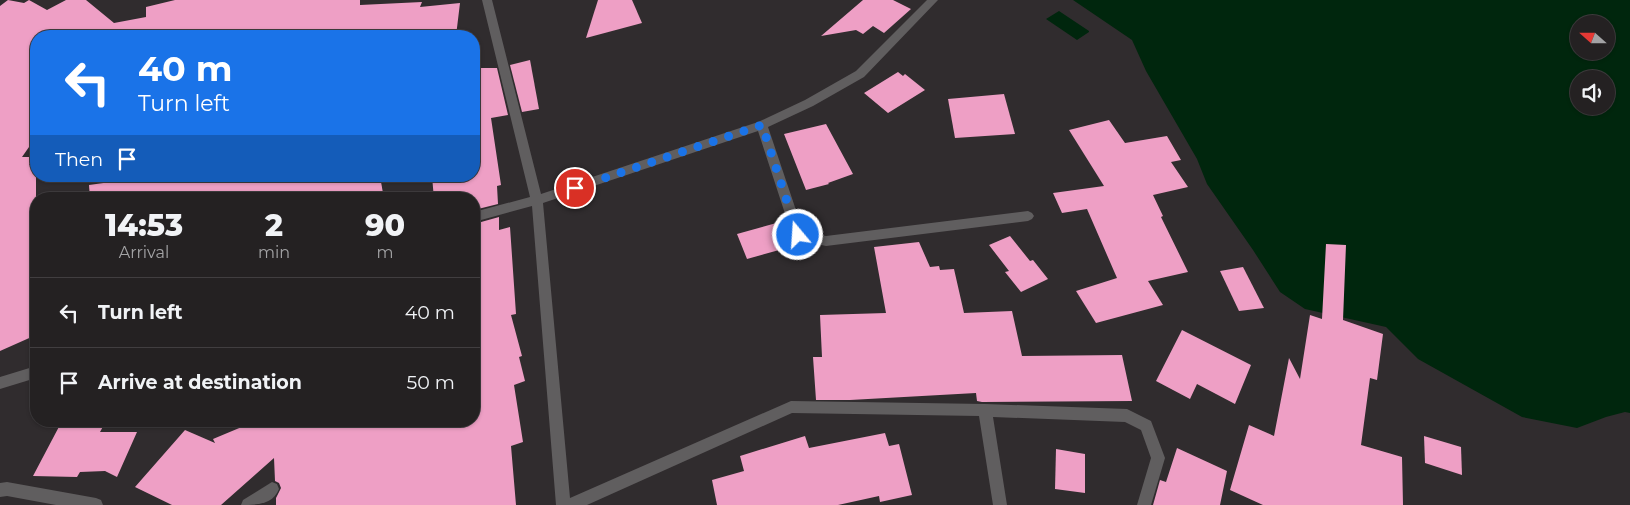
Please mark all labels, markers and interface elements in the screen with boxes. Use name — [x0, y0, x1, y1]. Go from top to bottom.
north arrow — [1570, 15, 1615, 60]
map controls — [1570, 15, 1615, 115]
text: 40 m — [138, 47, 233, 90]
icon: left — [55, 50, 120, 115]
button: sound — [1570, 70, 1615, 115]
text: Turn left — [138, 90, 230, 117]
icon: arrive — [113, 145, 141, 173]
text: Then — [55, 148, 103, 171]
pin — [554, 167, 596, 209]
icon: arrive — [561, 174, 589, 202]
text: 14:53 — [105, 207, 183, 244]
text: 2 — [265, 207, 283, 244]
text: 90 — [365, 207, 405, 244]
position arrow — [771, 208, 823, 260]
text: Arrival — [119, 243, 169, 262]
text: min — [258, 243, 290, 262]
text: m — [377, 243, 393, 262]
icon: left — [55, 299, 83, 327]
text: Turn left — [98, 301, 183, 324]
text: 40 m — [405, 301, 455, 324]
icon: arrive — [55, 369, 83, 397]
text: Arrive at destination — [98, 371, 302, 394]
text: 50 m — [407, 371, 455, 394]

